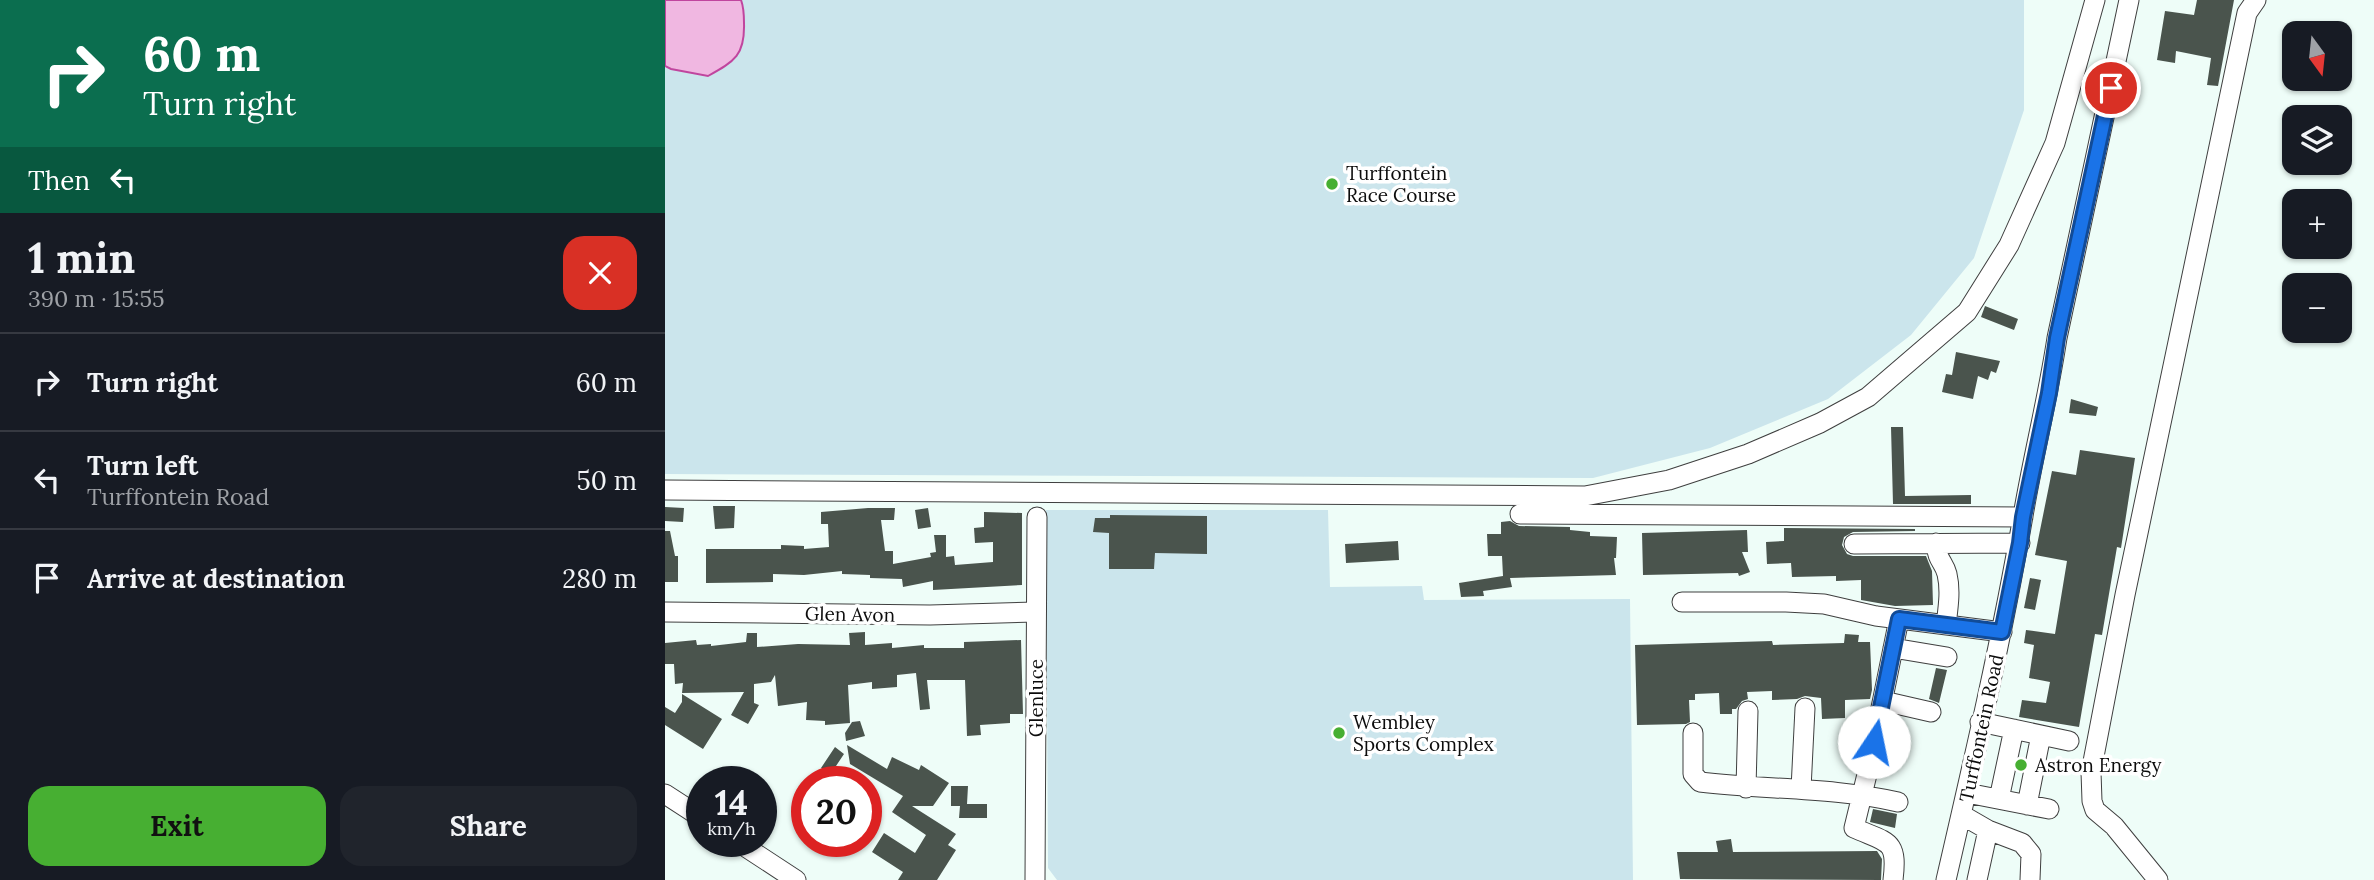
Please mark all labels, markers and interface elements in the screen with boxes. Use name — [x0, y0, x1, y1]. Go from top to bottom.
north arrow — [2282, 21, 2352, 91]
map controls — [2282, 21, 2352, 343]
text: 60 m — [143, 22, 260, 84]
icon: right — [28, 28, 119, 119]
pin — [2081, 58, 2141, 118]
icon: arrive — [2092, 69, 2130, 107]
text: Turn right — [143, 83, 296, 124]
button: layers — [2282, 105, 2352, 175]
icon: left — [104, 161, 142, 199]
place label: Turffontein Race Course — [1346, 161, 1456, 207]
text: Then — [28, 164, 90, 197]
marker: Turffontein Race Course — [1324, 176, 1340, 192]
button: + — [2282, 189, 2352, 259]
text: 1 min — [28, 231, 135, 285]
button: close — [563, 236, 637, 310]
button: − — [2282, 273, 2352, 343]
text: 390 m · 15:55 — [28, 284, 165, 313]
icon: right — [28, 363, 66, 401]
text: Turn right — [87, 366, 218, 399]
text: 60 m — [576, 366, 637, 399]
text: Turn left — [87, 449, 198, 482]
icon: left — [28, 461, 66, 499]
text: 50 m — [577, 464, 637, 497]
text: Turffontein Road — [87, 482, 269, 511]
icon: arrive — [28, 559, 66, 597]
text: Arrive at destination — [87, 562, 345, 595]
text: 280 m — [562, 562, 637, 595]
street label: Glen Avon — [805, 601, 895, 627]
street label: Turffontein Road — [1954, 652, 2008, 804]
street label: Glenluce — [1024, 659, 1048, 737]
position arrow — [1837, 705, 1911, 779]
place label: Wembley Sports Complex — [1353, 710, 1494, 756]
marker: Wembley Sports Complex — [1331, 725, 1347, 741]
place label: Astron Energy — [2034, 753, 2161, 777]
marker: Astron Energy — [2013, 757, 2029, 773]
speed limit sign: 20 — [791, 766, 882, 857]
text: 14 — [715, 780, 748, 825]
button: Exit — [28, 786, 326, 866]
button: Share — [340, 786, 637, 866]
text: km/h — [707, 817, 756, 840]

